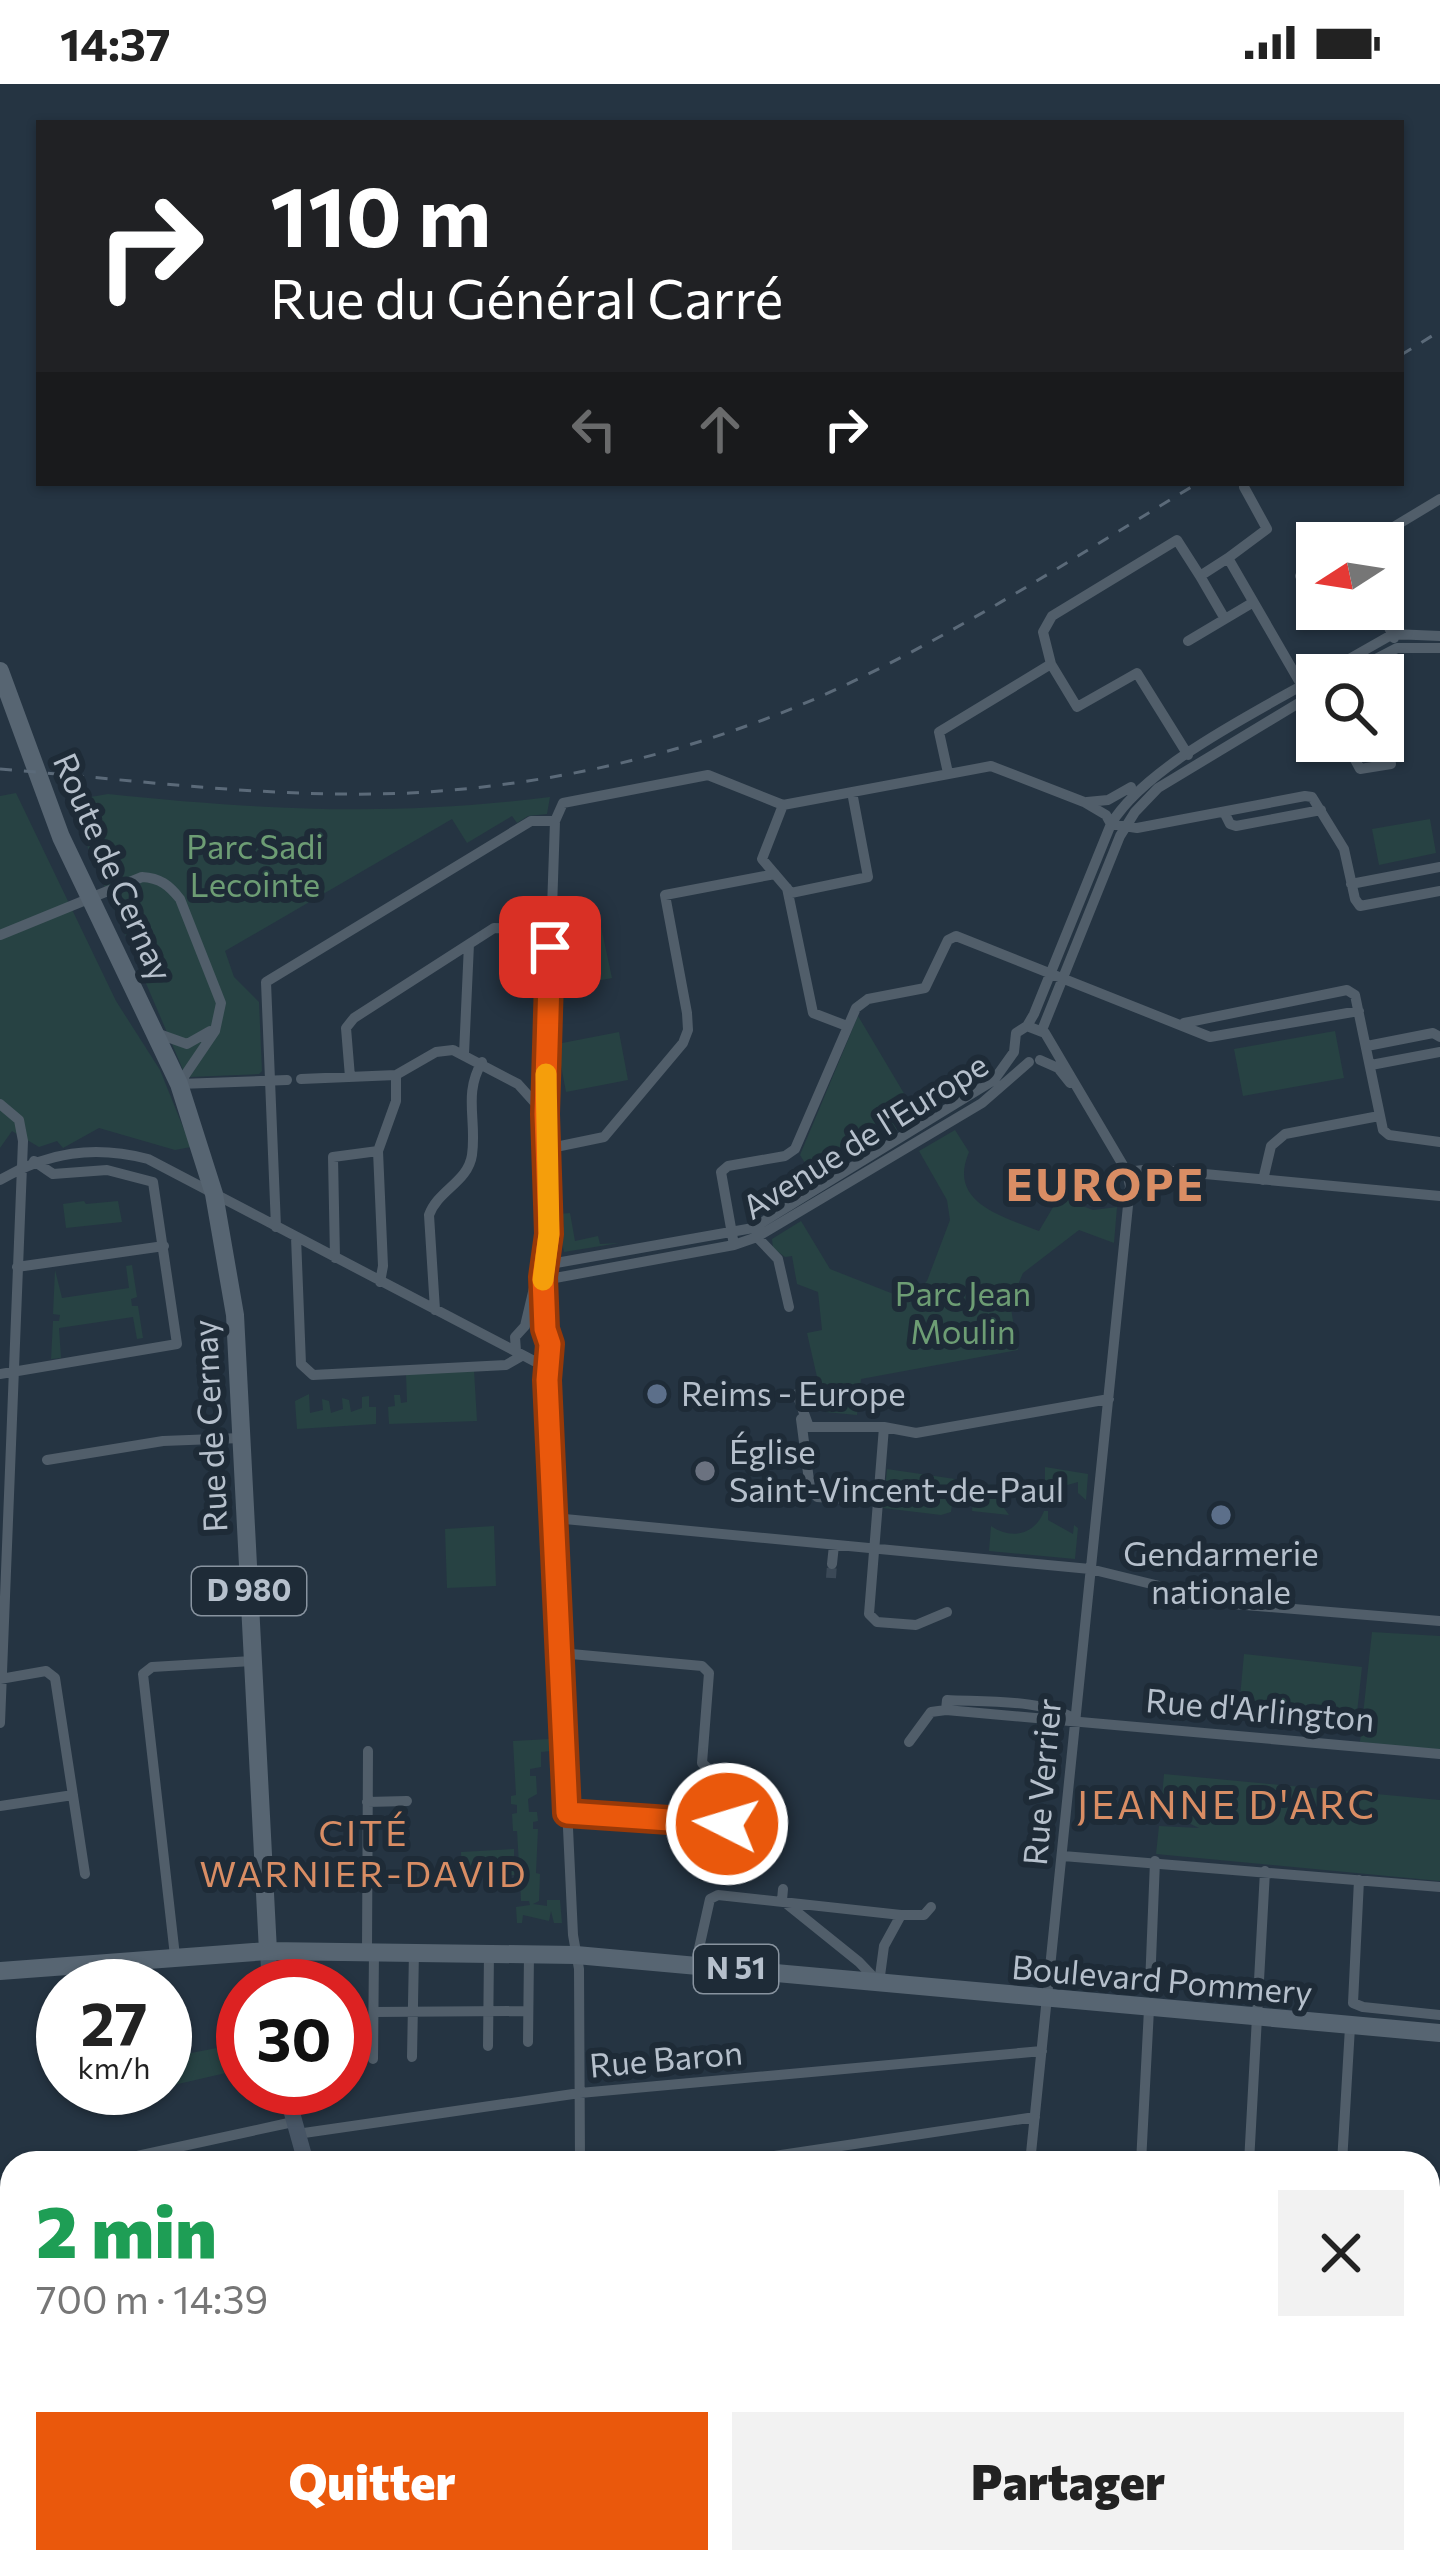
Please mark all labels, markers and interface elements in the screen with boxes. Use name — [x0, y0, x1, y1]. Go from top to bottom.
text: 14:37 — [60, 15, 170, 70]
text: 110 m — [270, 162, 491, 264]
icon: right — [72, 168, 228, 324]
text: Rue du Général Carré — [270, 264, 783, 330]
icon: left — [561, 396, 627, 462]
icon: ahead — [687, 396, 753, 462]
icon: right — [813, 396, 879, 462]
north arrow — [1296, 522, 1404, 630]
map controls — [1296, 522, 1404, 762]
button: search — [1296, 654, 1404, 762]
street label: Route de Cernay — [46, 746, 183, 987]
park label: Parc Sadi Lecointe — [186, 825, 324, 904]
pin — [499, 896, 601, 998]
icon: arrive — [517, 914, 583, 980]
street label: Avenue de l'Europe — [734, 1043, 994, 1227]
district label: EUROPE — [1006, 1155, 1206, 1210]
park label: Parc Jean Moulin — [895, 1272, 1031, 1351]
street label: Rue de Cernay — [182, 1319, 235, 1533]
place label: Reims - Europe — [681, 1372, 906, 1413]
marker: Reims - Europe — [644, 1381, 670, 1407]
place label: Église Saint-Vincent-de-Paul — [729, 1430, 1064, 1509]
marker: Église Saint-Vincent-de-Paul — [692, 1458, 718, 1484]
marker: Gendarmerie nationale — [1208, 1502, 1234, 1528]
place label: Gendarmerie nationale — [1123, 1532, 1319, 1611]
road number: D 980 — [192, 1567, 306, 1615]
street label: Rue d'Arlington — [1144, 1678, 1376, 1739]
street label: Rue Verrier — [1013, 1697, 1068, 1867]
position arrow — [664, 1761, 790, 1887]
district label: JEANNE D'ARC — [1077, 1779, 1377, 1827]
district label: CITÉ WARNIER-DAVID — [200, 1809, 528, 1894]
road number: N 51 — [694, 1945, 778, 1993]
street label: Boulevard Pommery — [1010, 1945, 1314, 2012]
speed limit sign: 30 — [216, 1959, 372, 2115]
text: 27 — [81, 1985, 147, 2058]
street label: Rue Baron — [587, 2030, 744, 2085]
text: km/h — [78, 2048, 150, 2085]
text: 2 min — [36, 2185, 217, 2273]
button: close — [1278, 2190, 1404, 2316]
text: 700 m · 14:39 — [36, 2274, 268, 2322]
button: Quitter — [36, 2412, 708, 2550]
button: Partager — [732, 2412, 1404, 2550]

